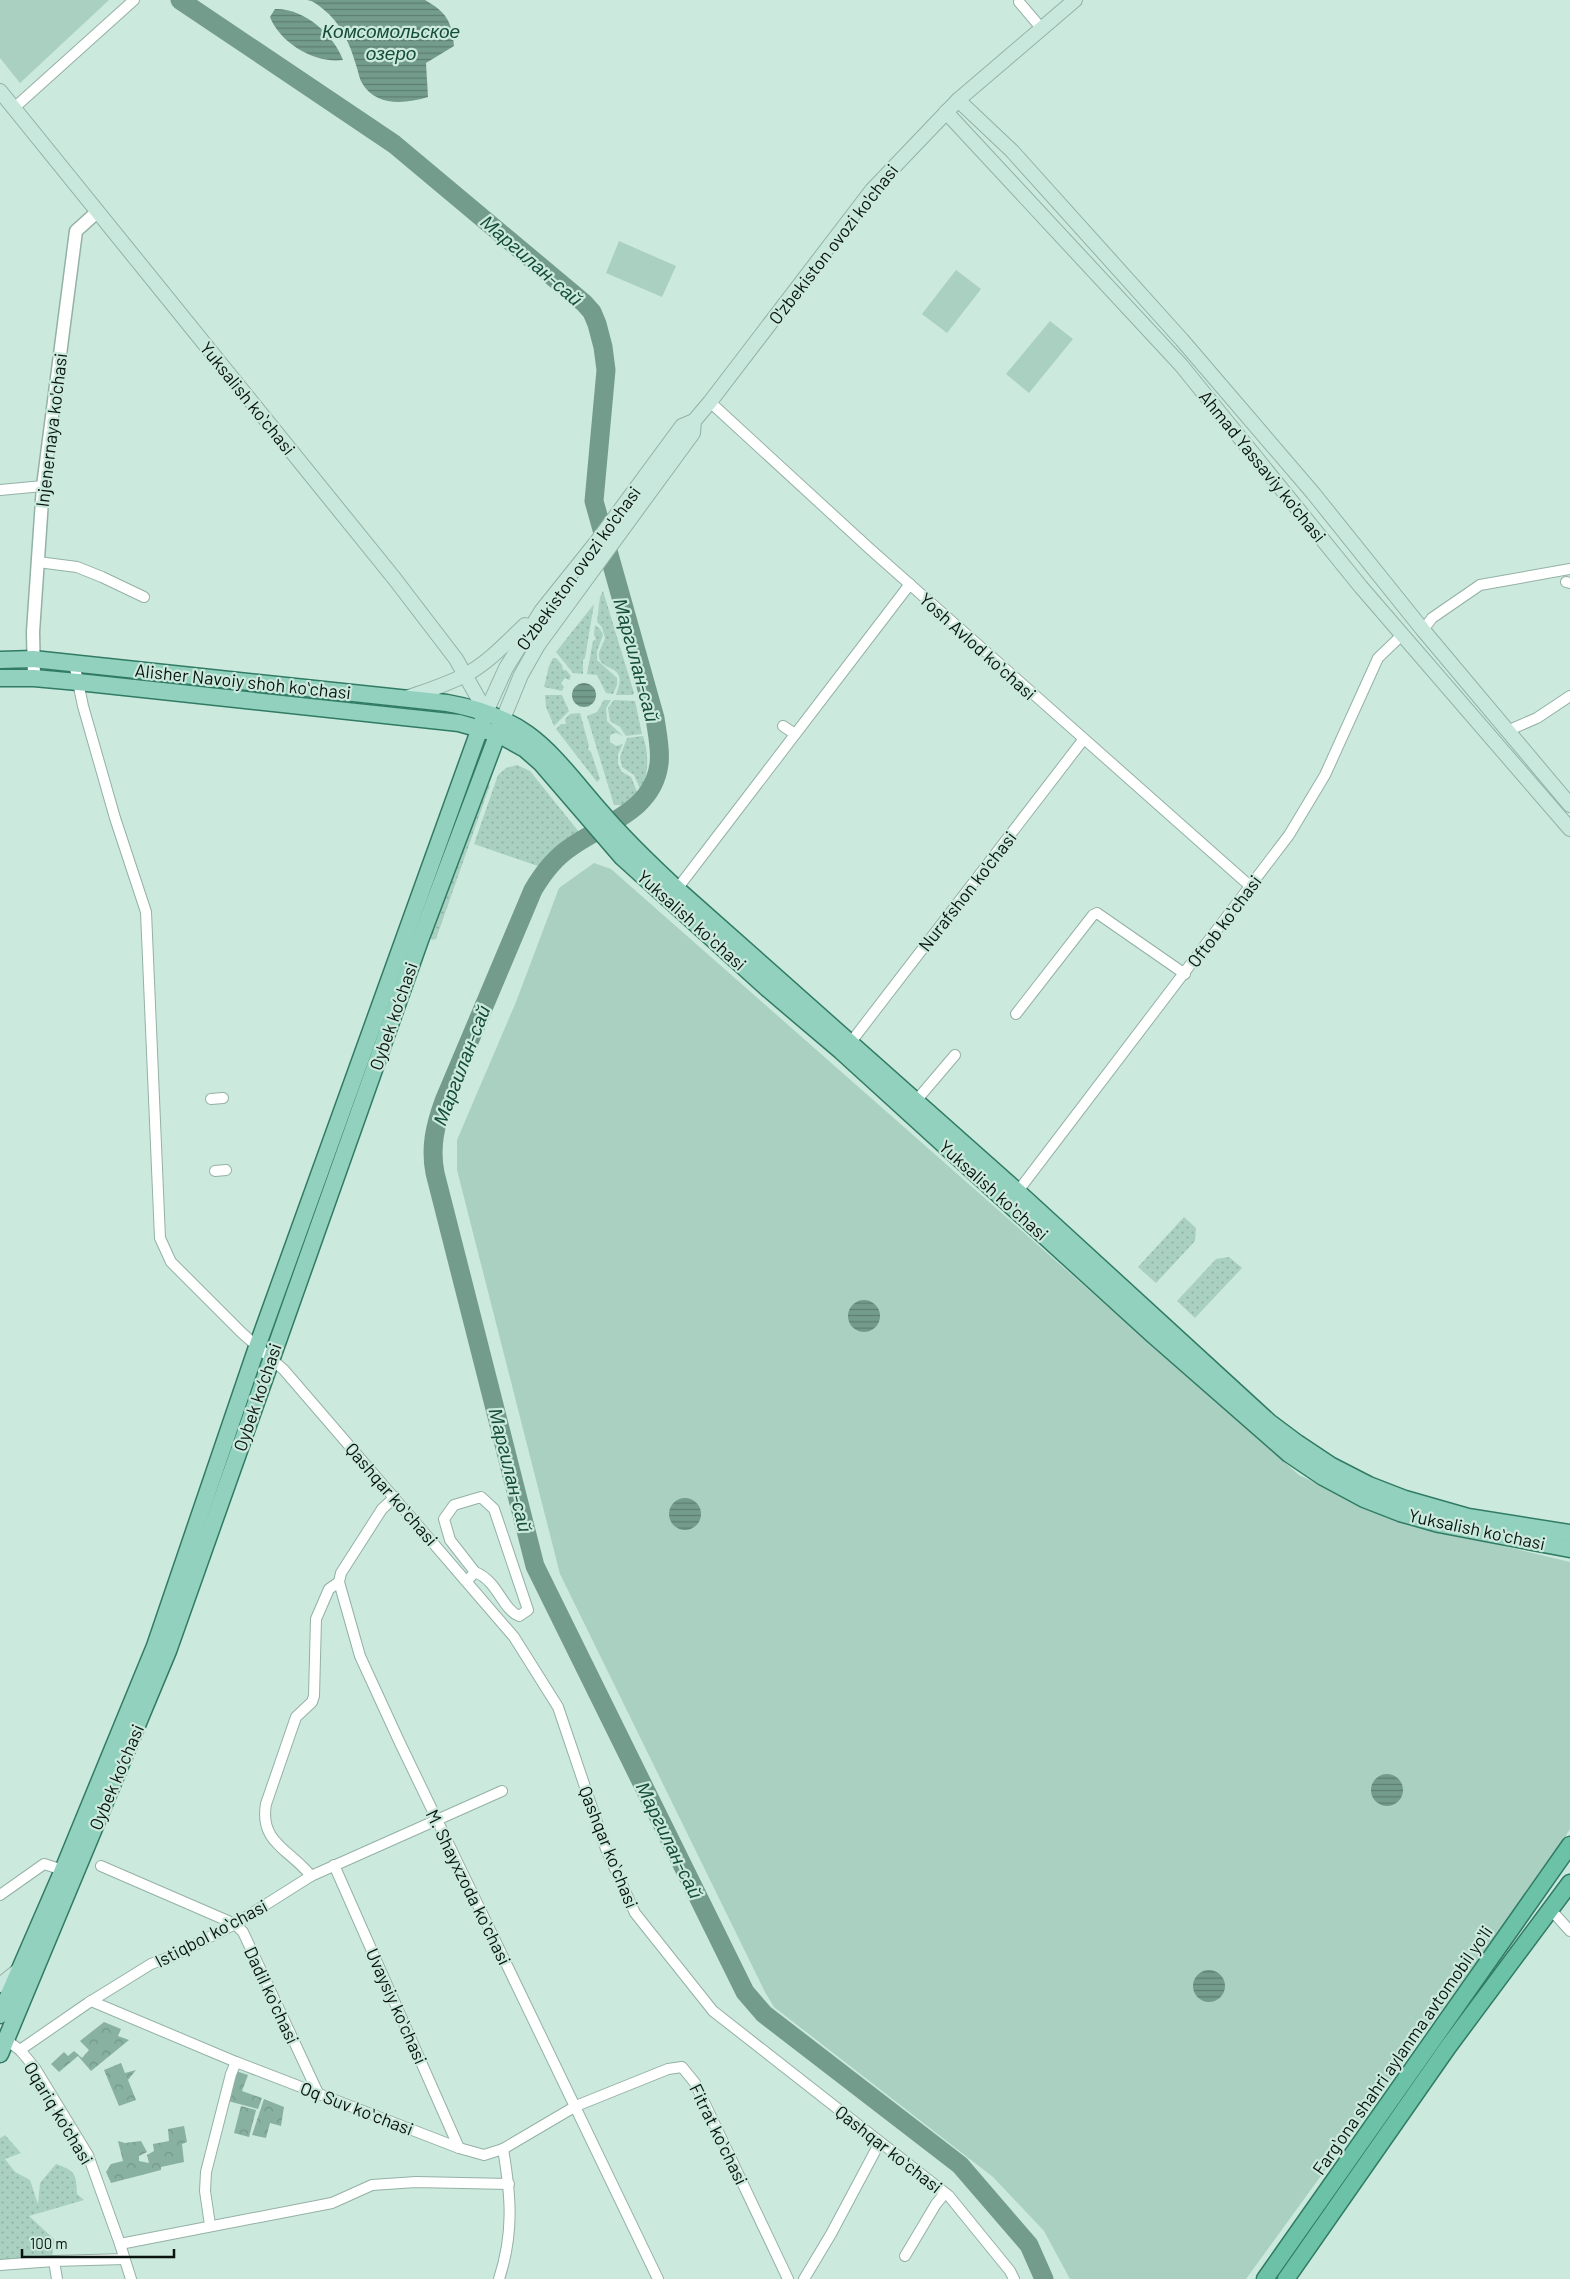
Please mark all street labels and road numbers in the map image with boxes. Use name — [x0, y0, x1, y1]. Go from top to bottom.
street label: O'zbekiston ovozi ko'chasi — [764, 159, 902, 329]
street label: Yuksalish koʻchasi — [196, 337, 300, 459]
street label: Injenernaya ko'chasi — [31, 352, 71, 508]
street label: Ahmad Yassaviy ko'chasi — [1195, 386, 1331, 546]
street label: O'zbekiston ovozi ko'chasi — [511, 482, 645, 654]
street label: Yosh Avlod koʻchasi — [915, 588, 1041, 704]
street label: Alisher Navoiy shoh koʻchasi — [134, 659, 352, 703]
street label: Nurafshon ko'chasi — [913, 827, 1021, 955]
street label: Yuksalish koʻchasi — [633, 865, 751, 975]
street label: Oftob koʻchasi — [1182, 871, 1266, 971]
street label: Oybek ko‘chasi — [364, 959, 422, 1073]
street label: Yuksalish koʻchasi — [935, 1135, 1053, 1245]
street label: Oybek ko‘chasi — [228, 1340, 286, 1454]
street label: Qashqar koʻchasi — [341, 1438, 443, 1550]
street label: Yuksalish koʻchasi — [1407, 1504, 1547, 1554]
street label: Oybek ko‘chasi — [84, 1721, 148, 1833]
street label: Qashqar koʻchasi — [575, 1783, 643, 1911]
street label: M. Shayxzoda koʻchasi — [422, 1805, 516, 1969]
street label: Istiqbol koʻchasi — [151, 1894, 271, 1972]
street label: Fargʻona shahri aylanma avtomobil yoʻli — [1307, 1921, 1497, 2179]
street label: Dadil koʻchasi — [240, 1943, 304, 2047]
street label: Uvaysiy koʻchasi — [362, 1945, 432, 2067]
street label: Oqariq ko'chasi — [20, 2058, 98, 2168]
street label: Oq Suv koʻchasi — [297, 2076, 417, 2140]
street label: Fitrat koʻchasi — [685, 2080, 753, 2188]
street label: Qashqar koʻchasi — [831, 2100, 947, 2198]

